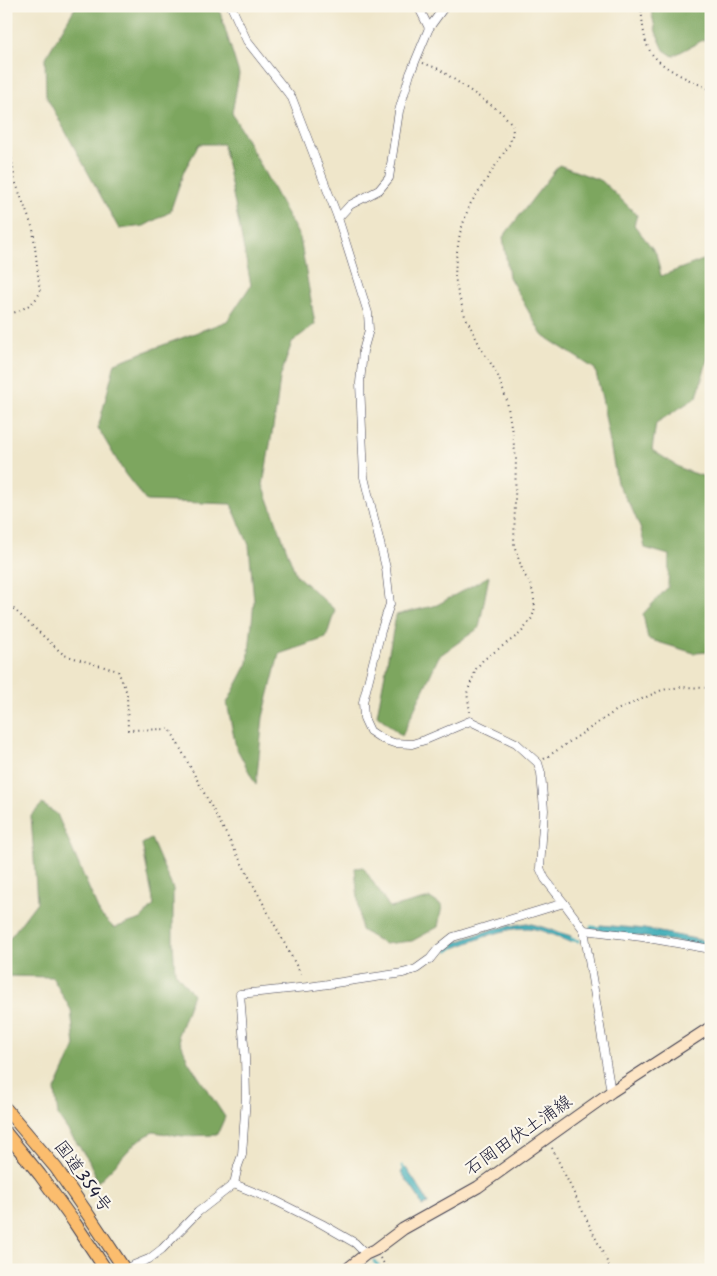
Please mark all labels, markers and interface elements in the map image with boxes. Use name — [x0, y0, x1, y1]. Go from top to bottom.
street label: 石岡田伏土浦線 — [459, 1088, 579, 1184]
street label: 国道354号 — [46, 1135, 118, 1219]

